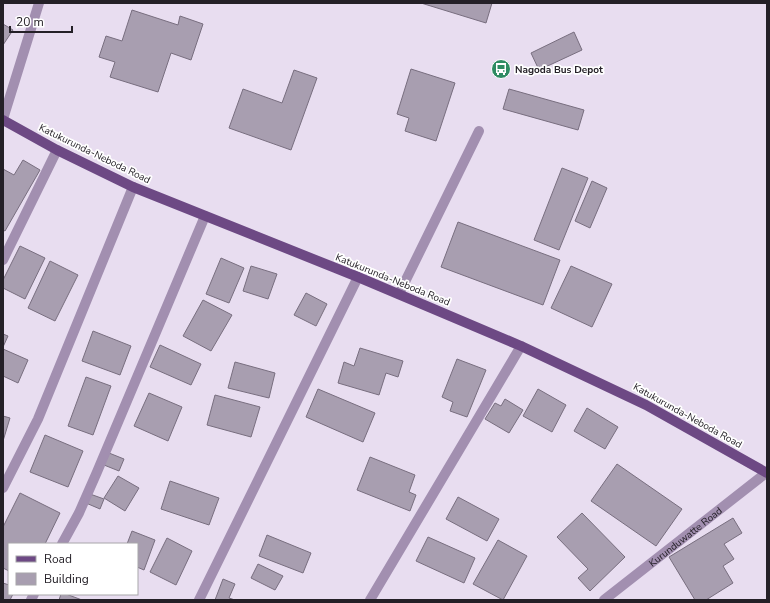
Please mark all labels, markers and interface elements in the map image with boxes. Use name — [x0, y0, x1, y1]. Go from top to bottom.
scale bar — [10, 8, 72, 34]
text: 20 m — [16, 14, 44, 30]
bus stop icon: Nagoda Bus Depot — [490, 58, 512, 80]
place label: Nagoda Bus Depot — [515, 63, 603, 77]
street label: Katukurunda-Neboda Road — [36, 121, 153, 187]
street label: Katukurunda-Neboda Road — [333, 250, 452, 309]
street label: Katukurunda-Neboda Road — [631, 380, 745, 452]
street label: Kurunduwatte Road — [646, 504, 725, 570]
legend — [8, 543, 138, 595]
text: Road — [44, 551, 72, 567]
text: Building — [44, 571, 89, 587]

